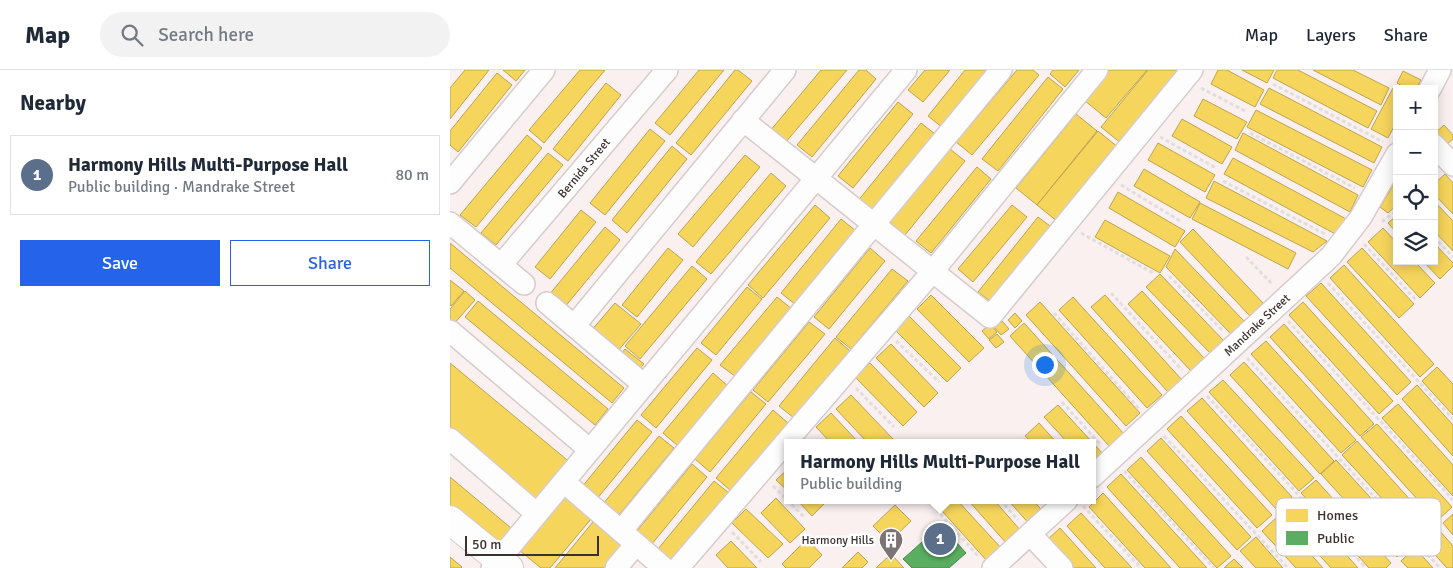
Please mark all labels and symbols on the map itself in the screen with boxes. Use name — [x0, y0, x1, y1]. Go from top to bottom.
street label: Bernida Street — [555, 135, 614, 201]
street label: Mandrake Street — [1221, 291, 1293, 360]
your location — [1032, 352, 1058, 378]
legend — [1276, 498, 1441, 556]
text: Homes — [1317, 507, 1358, 524]
pin: 1 — [924, 520, 956, 558]
building icon: Harmony Hills — [878, 527, 904, 561]
text: Public — [1317, 530, 1355, 547]
scale bar — [465, 533, 599, 556]
place label: Harmony Hills — [801, 533, 874, 548]

